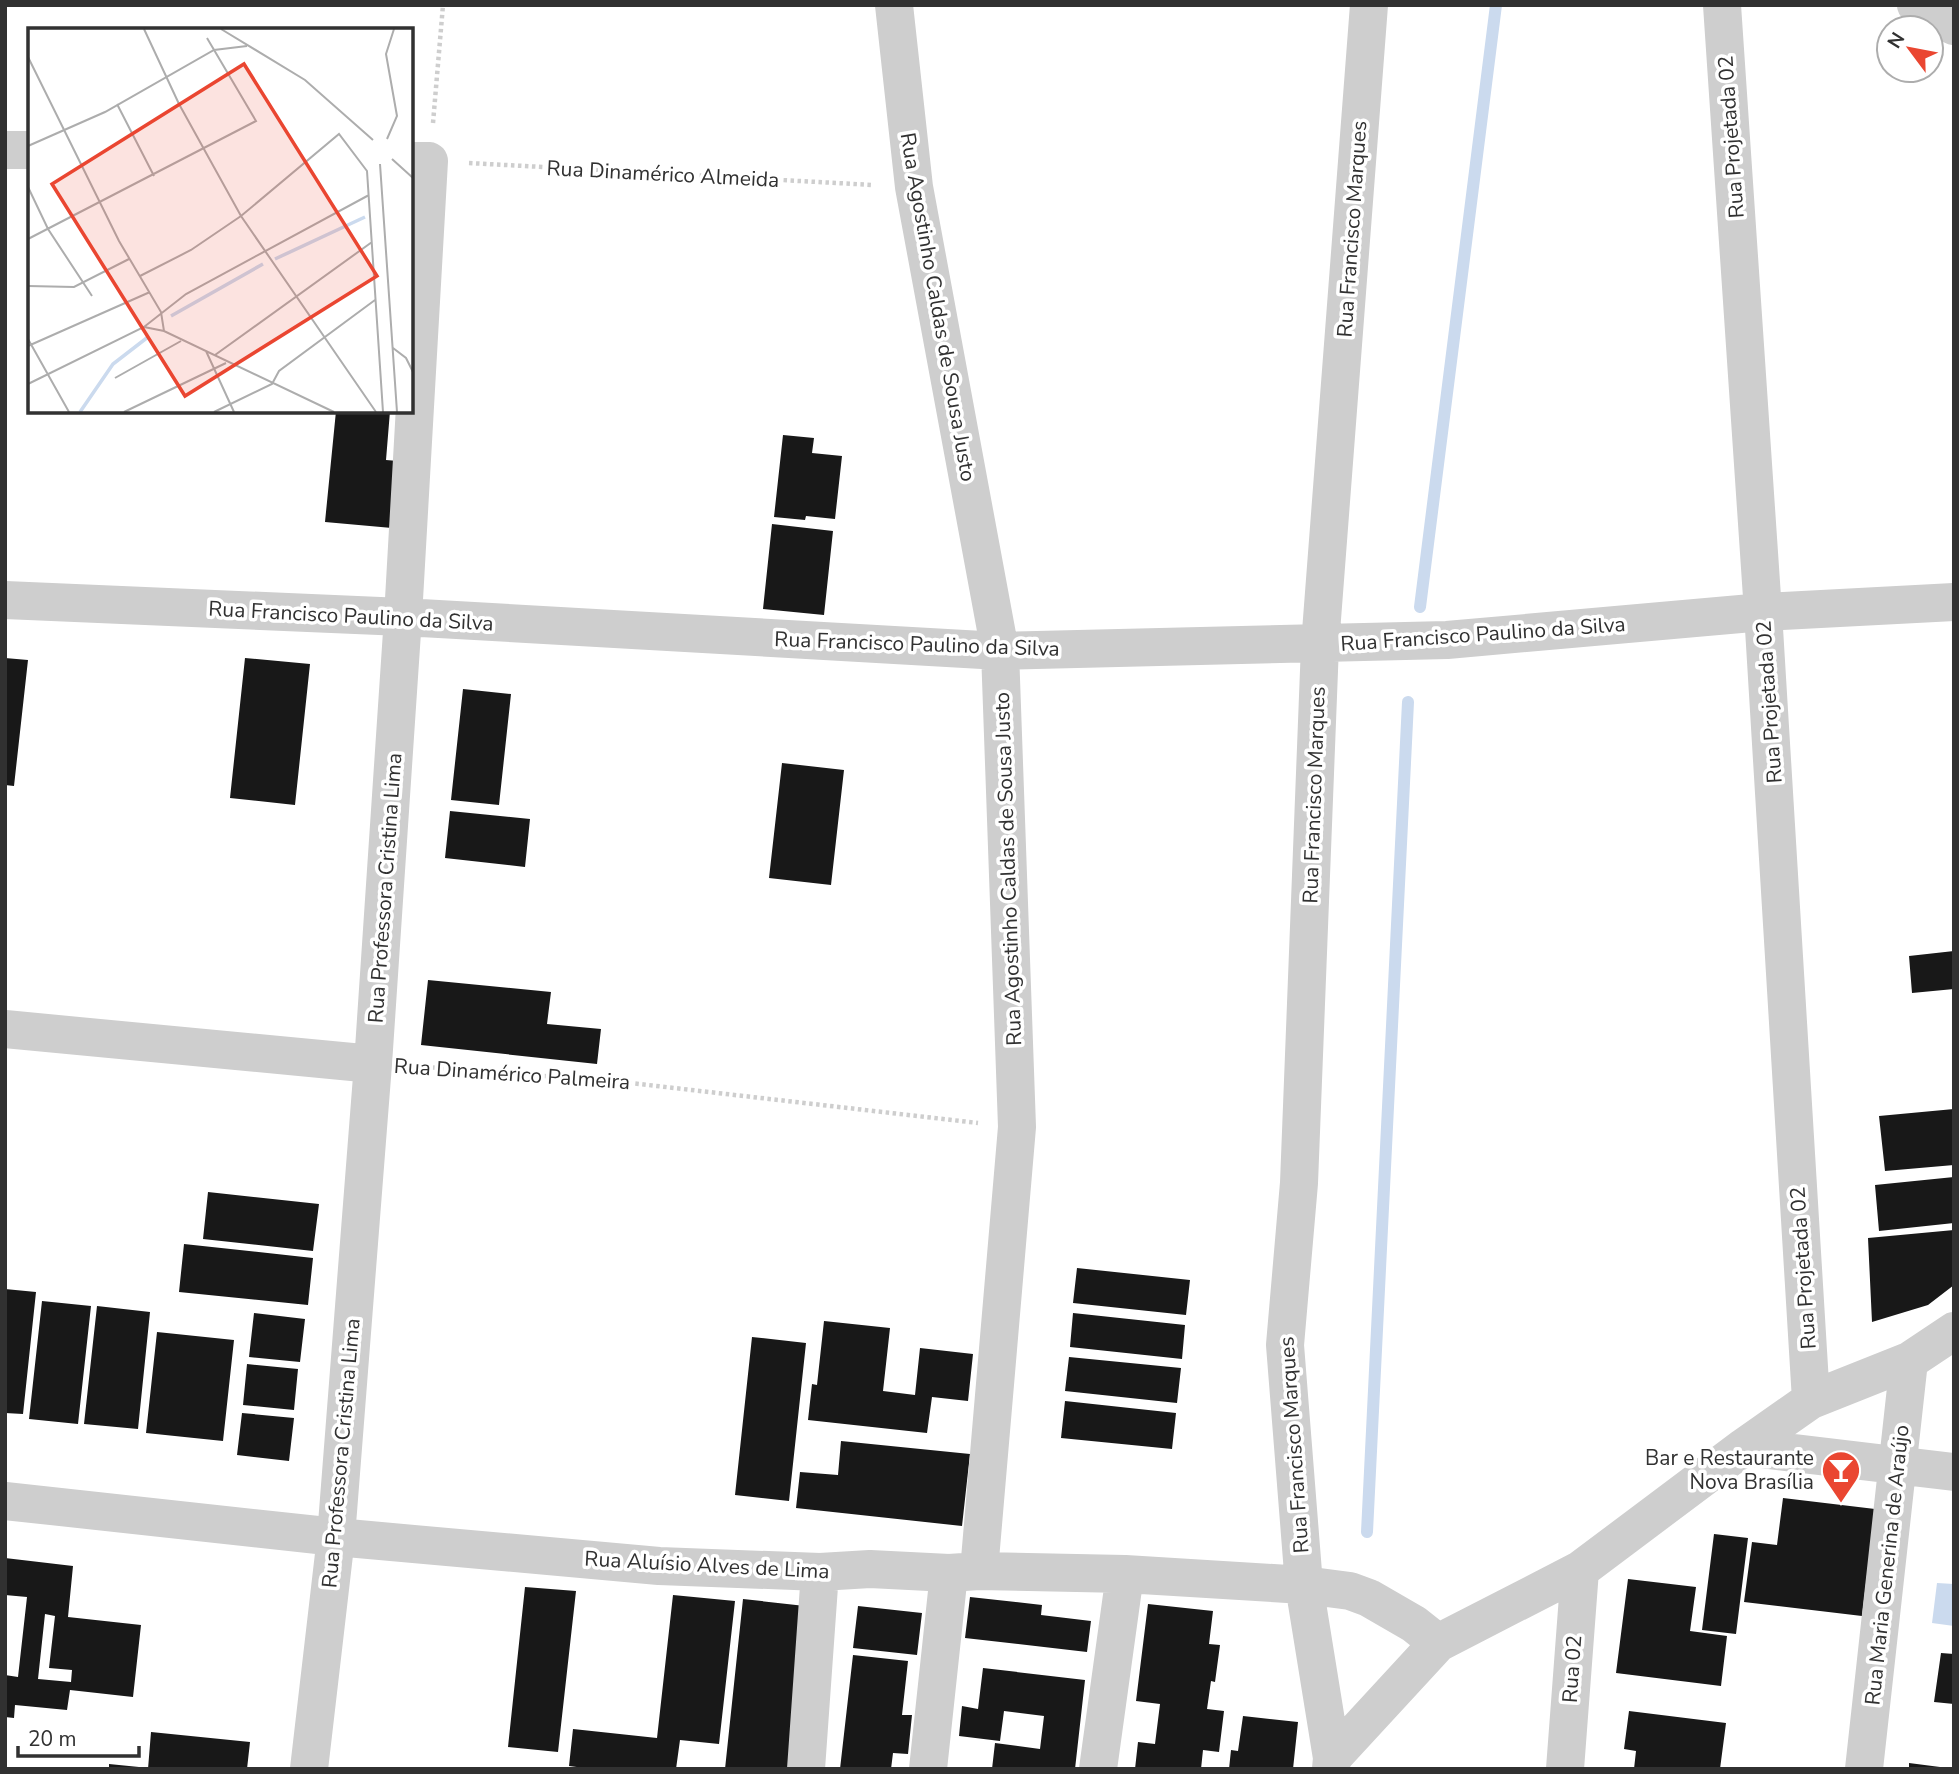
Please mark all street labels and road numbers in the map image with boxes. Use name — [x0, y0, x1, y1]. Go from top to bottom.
street label: Rua Projetada 02 — [1711, 55, 1751, 219]
street label: Rua Francisco Marques — [1330, 120, 1374, 338]
street label: Rua Agostinho Caldas de Sousa Justo — [893, 130, 983, 484]
street label: Rua Dinamérico Almeida — [546, 154, 780, 194]
street label: Rua Francisco Paulino da Silva — [208, 595, 494, 637]
street label: Rua Francisco Paulino da Silva — [1340, 610, 1626, 658]
street label: Rua Projetada 02 — [1749, 620, 1789, 784]
street label: Rua Francisco Paulino da Silva — [774, 625, 1060, 663]
street label: Rua Francisco Marques — [1296, 686, 1332, 904]
street label: Rua Agostinho Caldas de Sousa Justo — [988, 692, 1028, 1046]
street label: Rua Professora Cristina Lima — [362, 752, 408, 1024]
street label: Rua Dinamérico Palmeira — [393, 1052, 631, 1096]
street label: Rua Projetada 02 — [1783, 1186, 1823, 1350]
street label: Rua Professora Cristina Lima — [315, 1317, 367, 1589]
street label: Rua Francisco Marques — [1272, 1336, 1316, 1554]
street label: Rua Maria Generina de Araújo — [1858, 1423, 1916, 1707]
street label: Rua Aluísio Alves de Lima — [584, 1545, 830, 1585]
street label: Rua 02 — [1556, 1634, 1588, 1704]

